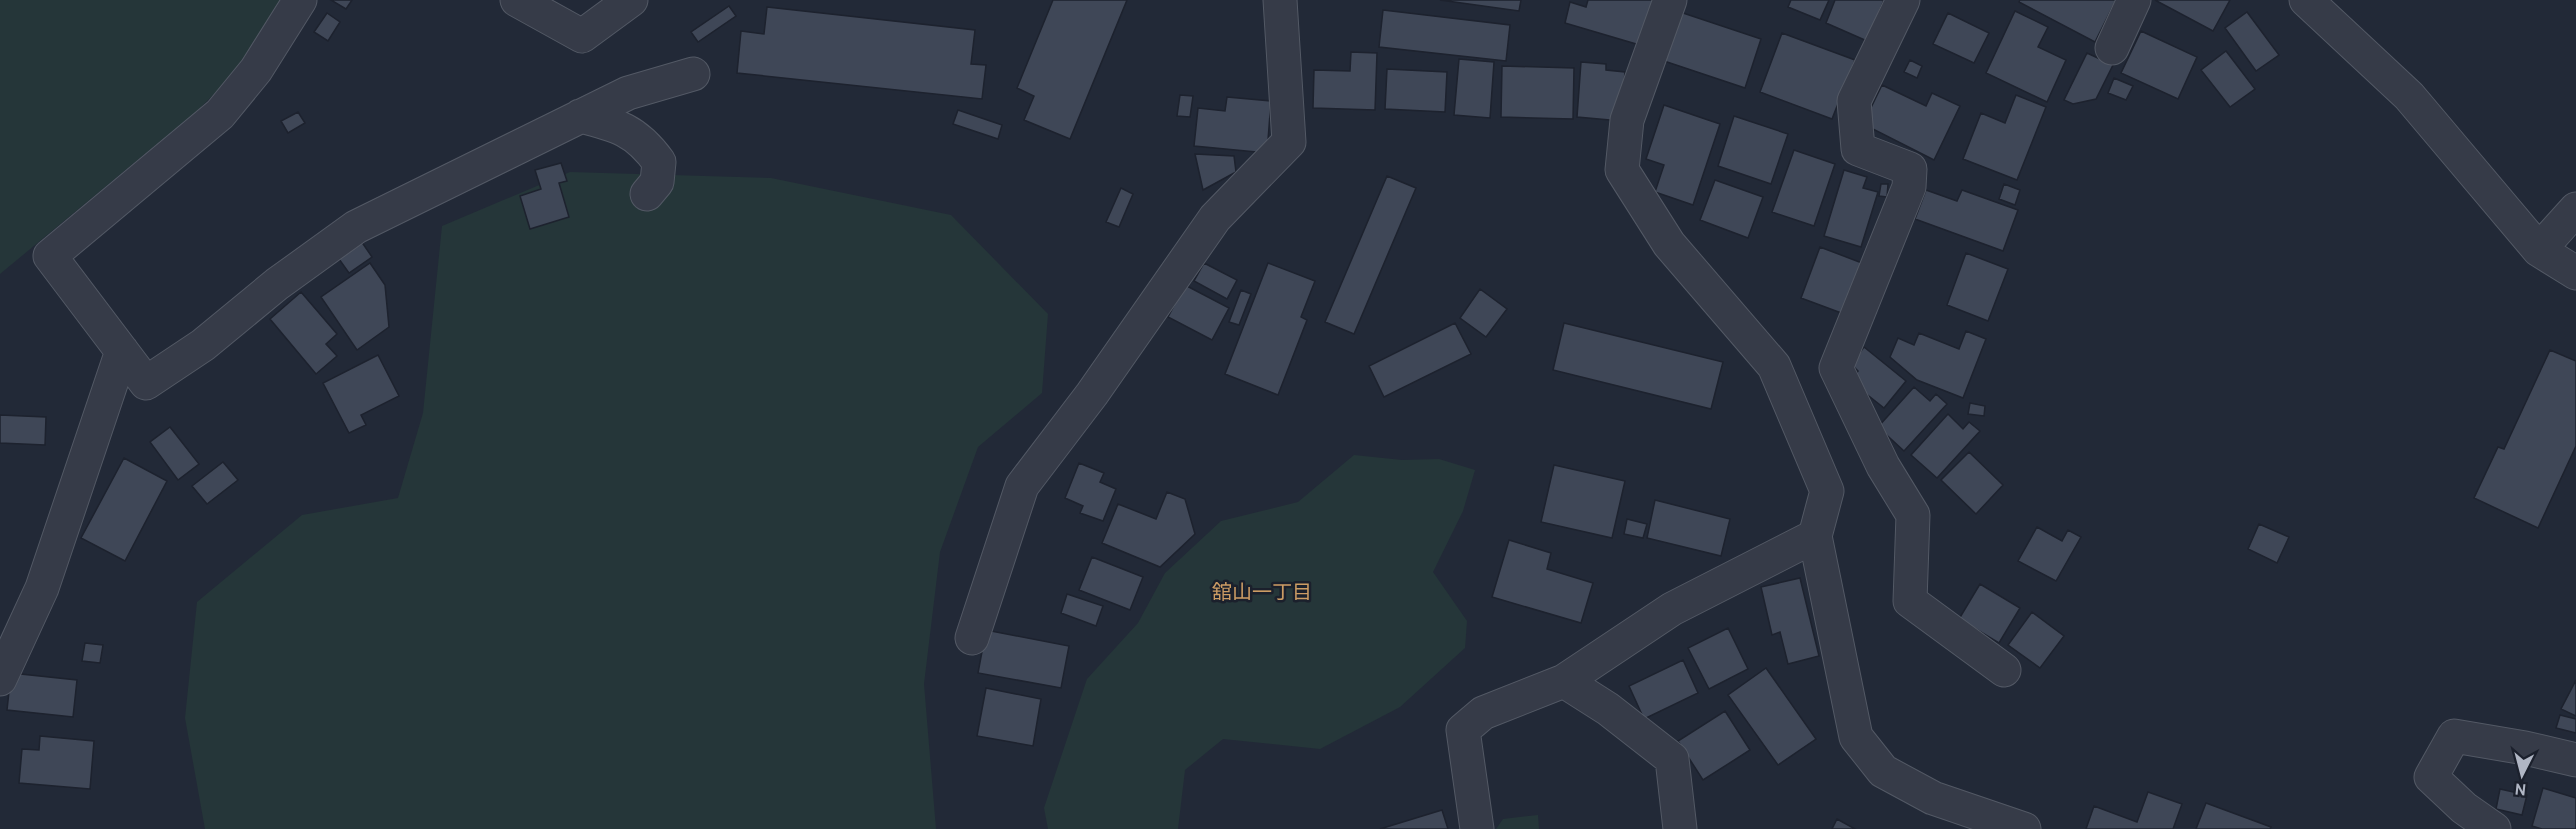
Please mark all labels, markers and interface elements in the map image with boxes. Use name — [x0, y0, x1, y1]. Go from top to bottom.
district label: 舘山一丁目 — [1212, 581, 1312, 607]
north arrow — [2492, 745, 2552, 805]
text: N — [2514, 777, 2527, 798]

